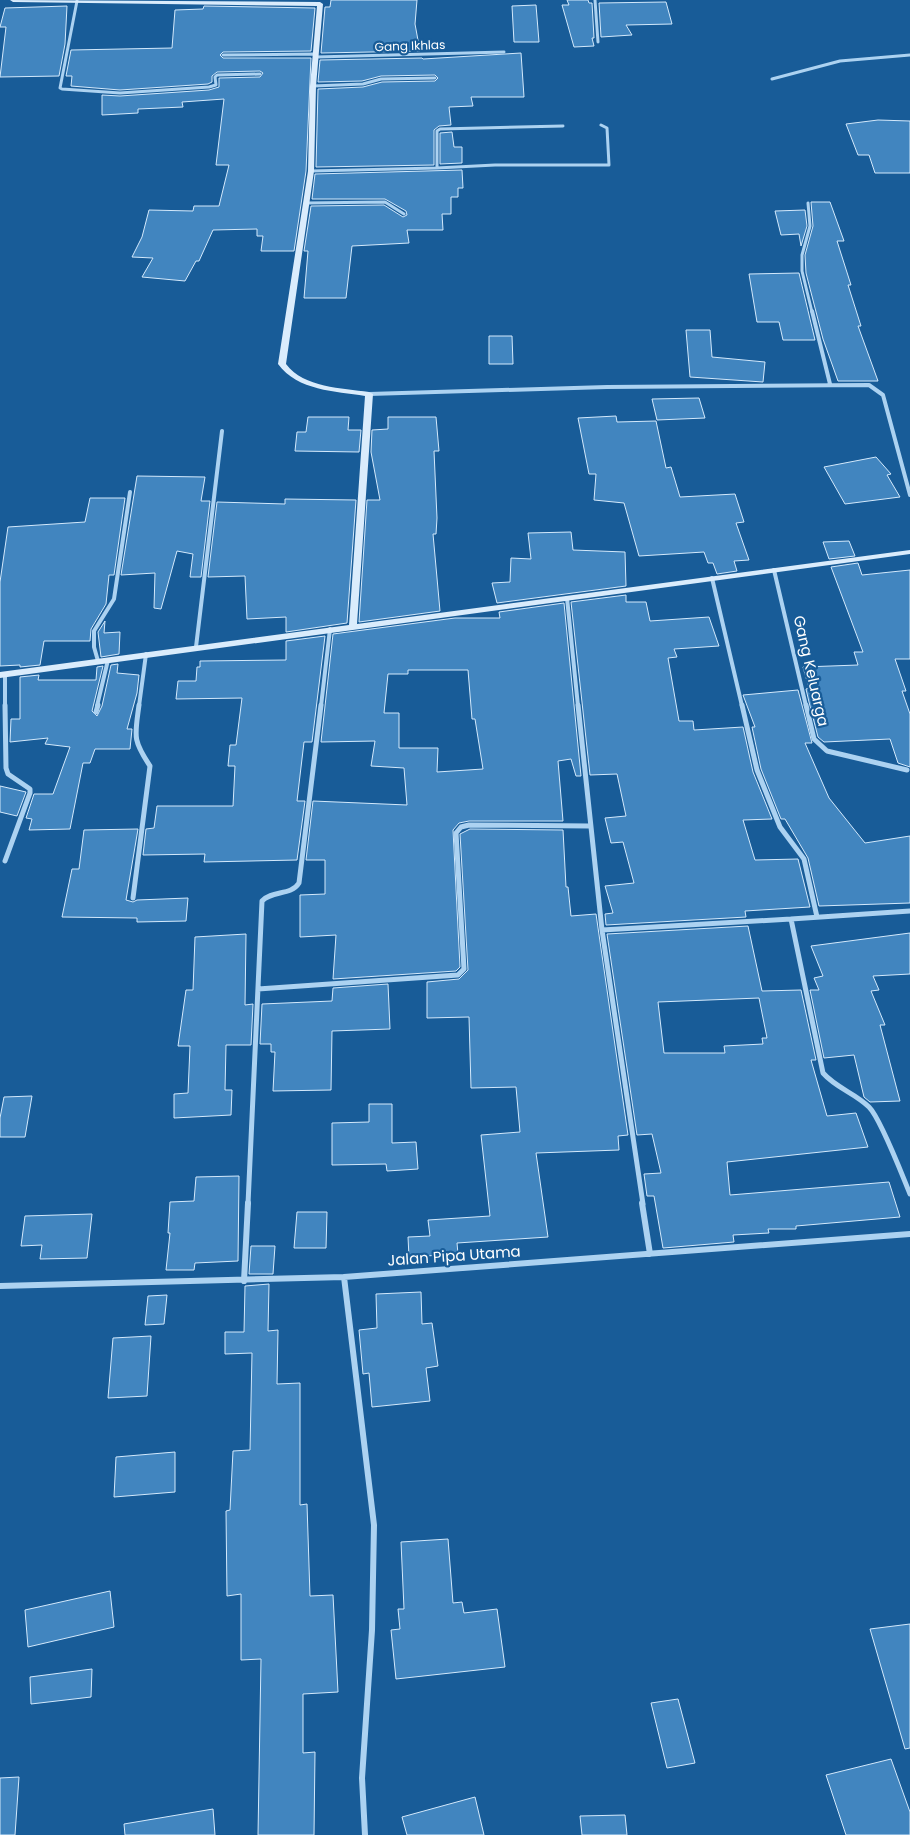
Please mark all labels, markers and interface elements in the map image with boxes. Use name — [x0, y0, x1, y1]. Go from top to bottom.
street label: Gang Ikhlas — [374, 36, 446, 55]
street label: Gang Keluarga — [789, 613, 834, 728]
street label: Jalan Pipa Utama — [387, 1240, 521, 1271]

